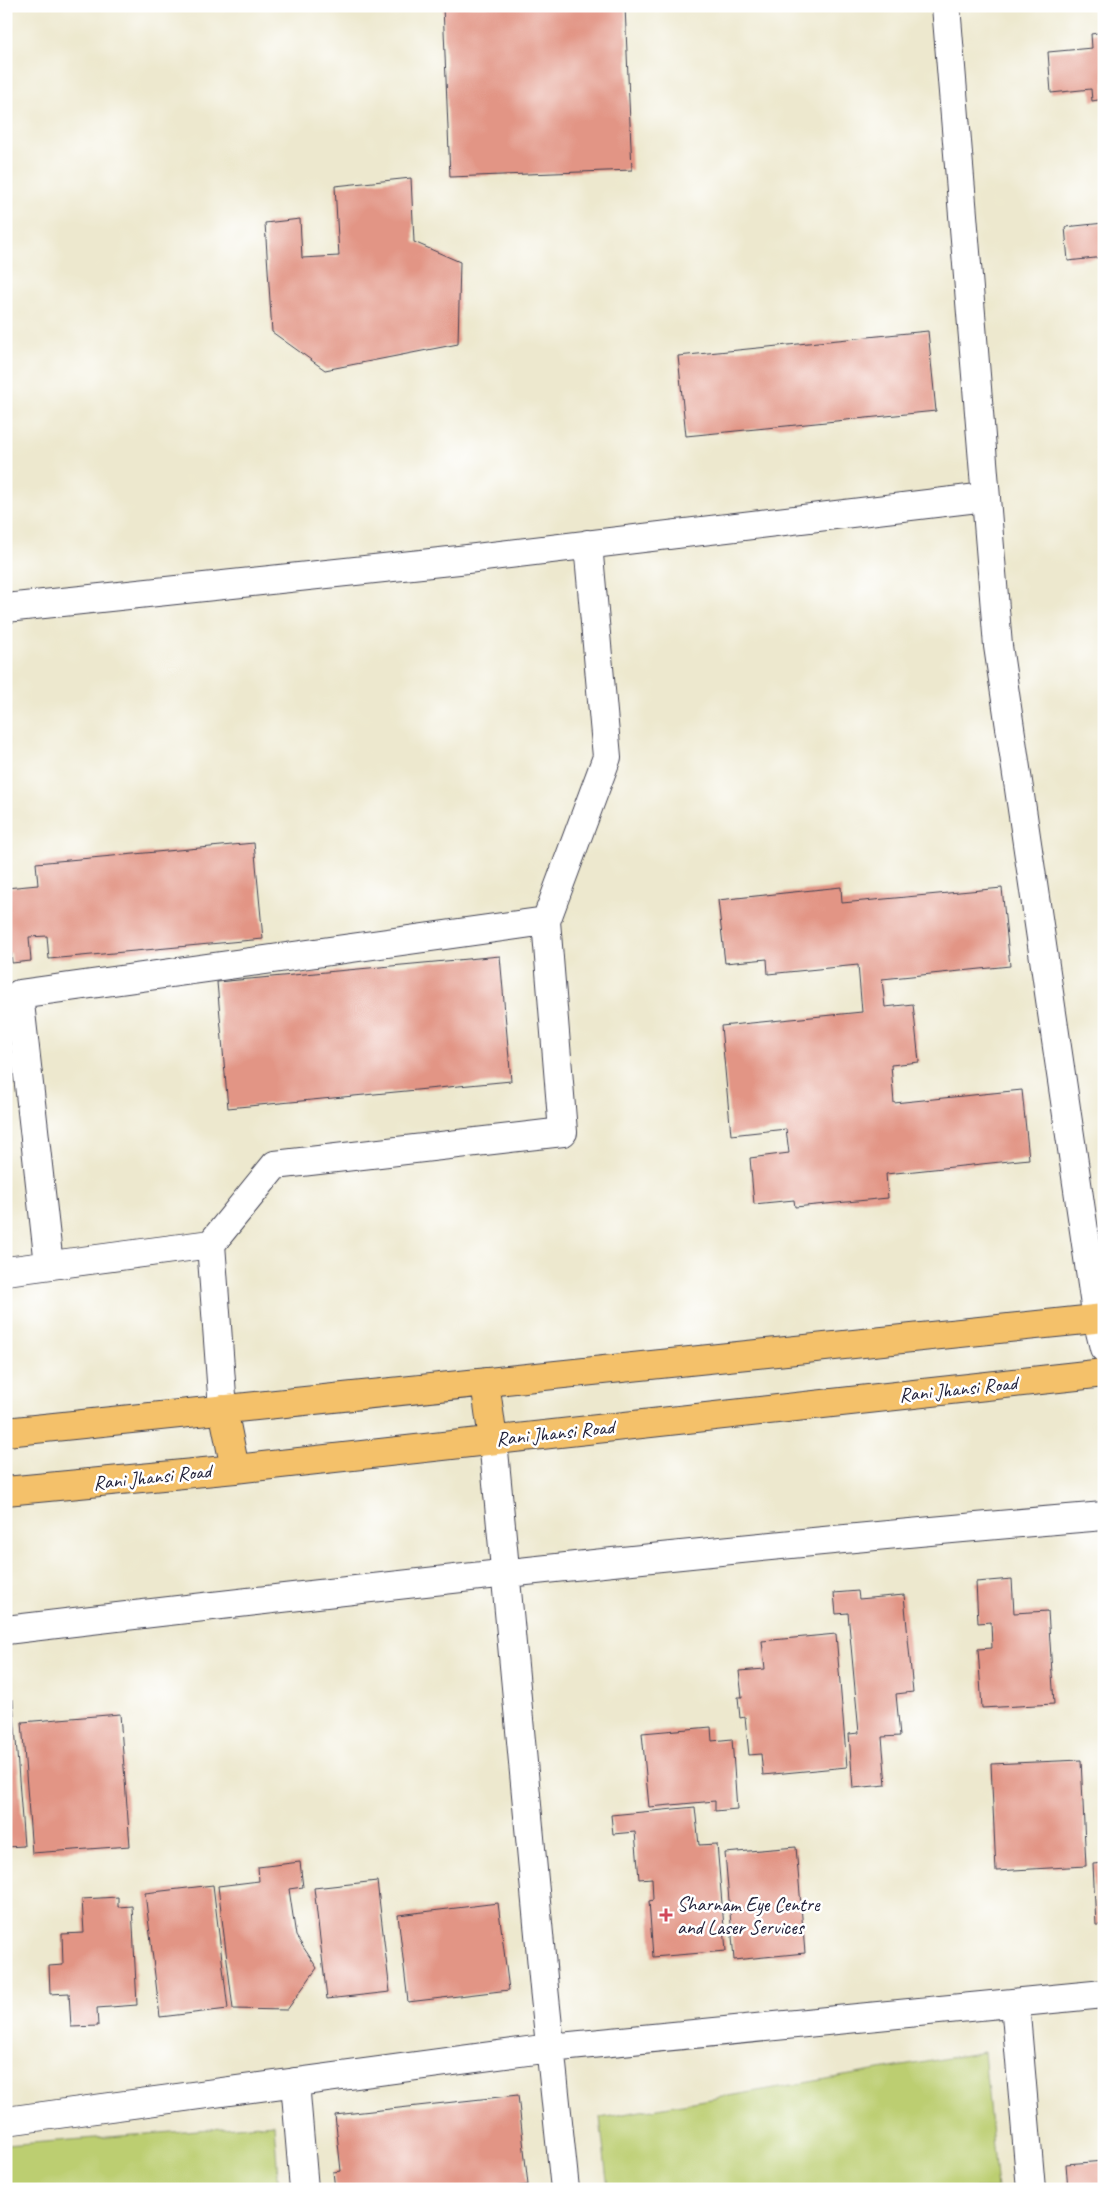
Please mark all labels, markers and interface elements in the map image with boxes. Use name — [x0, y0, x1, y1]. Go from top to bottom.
street label: Rani Jhansi Road — [898, 1370, 1021, 1408]
street label: Rani Jhansi Road — [495, 1414, 618, 1452]
street label: Rani Jhansi Road — [92, 1458, 215, 1496]
place label: Sharnam Eye Centre and Laser Services — [677, 1892, 821, 1940]
marker: Sharnam Eye Centre and Laser Services — [659, 1908, 673, 1922]

